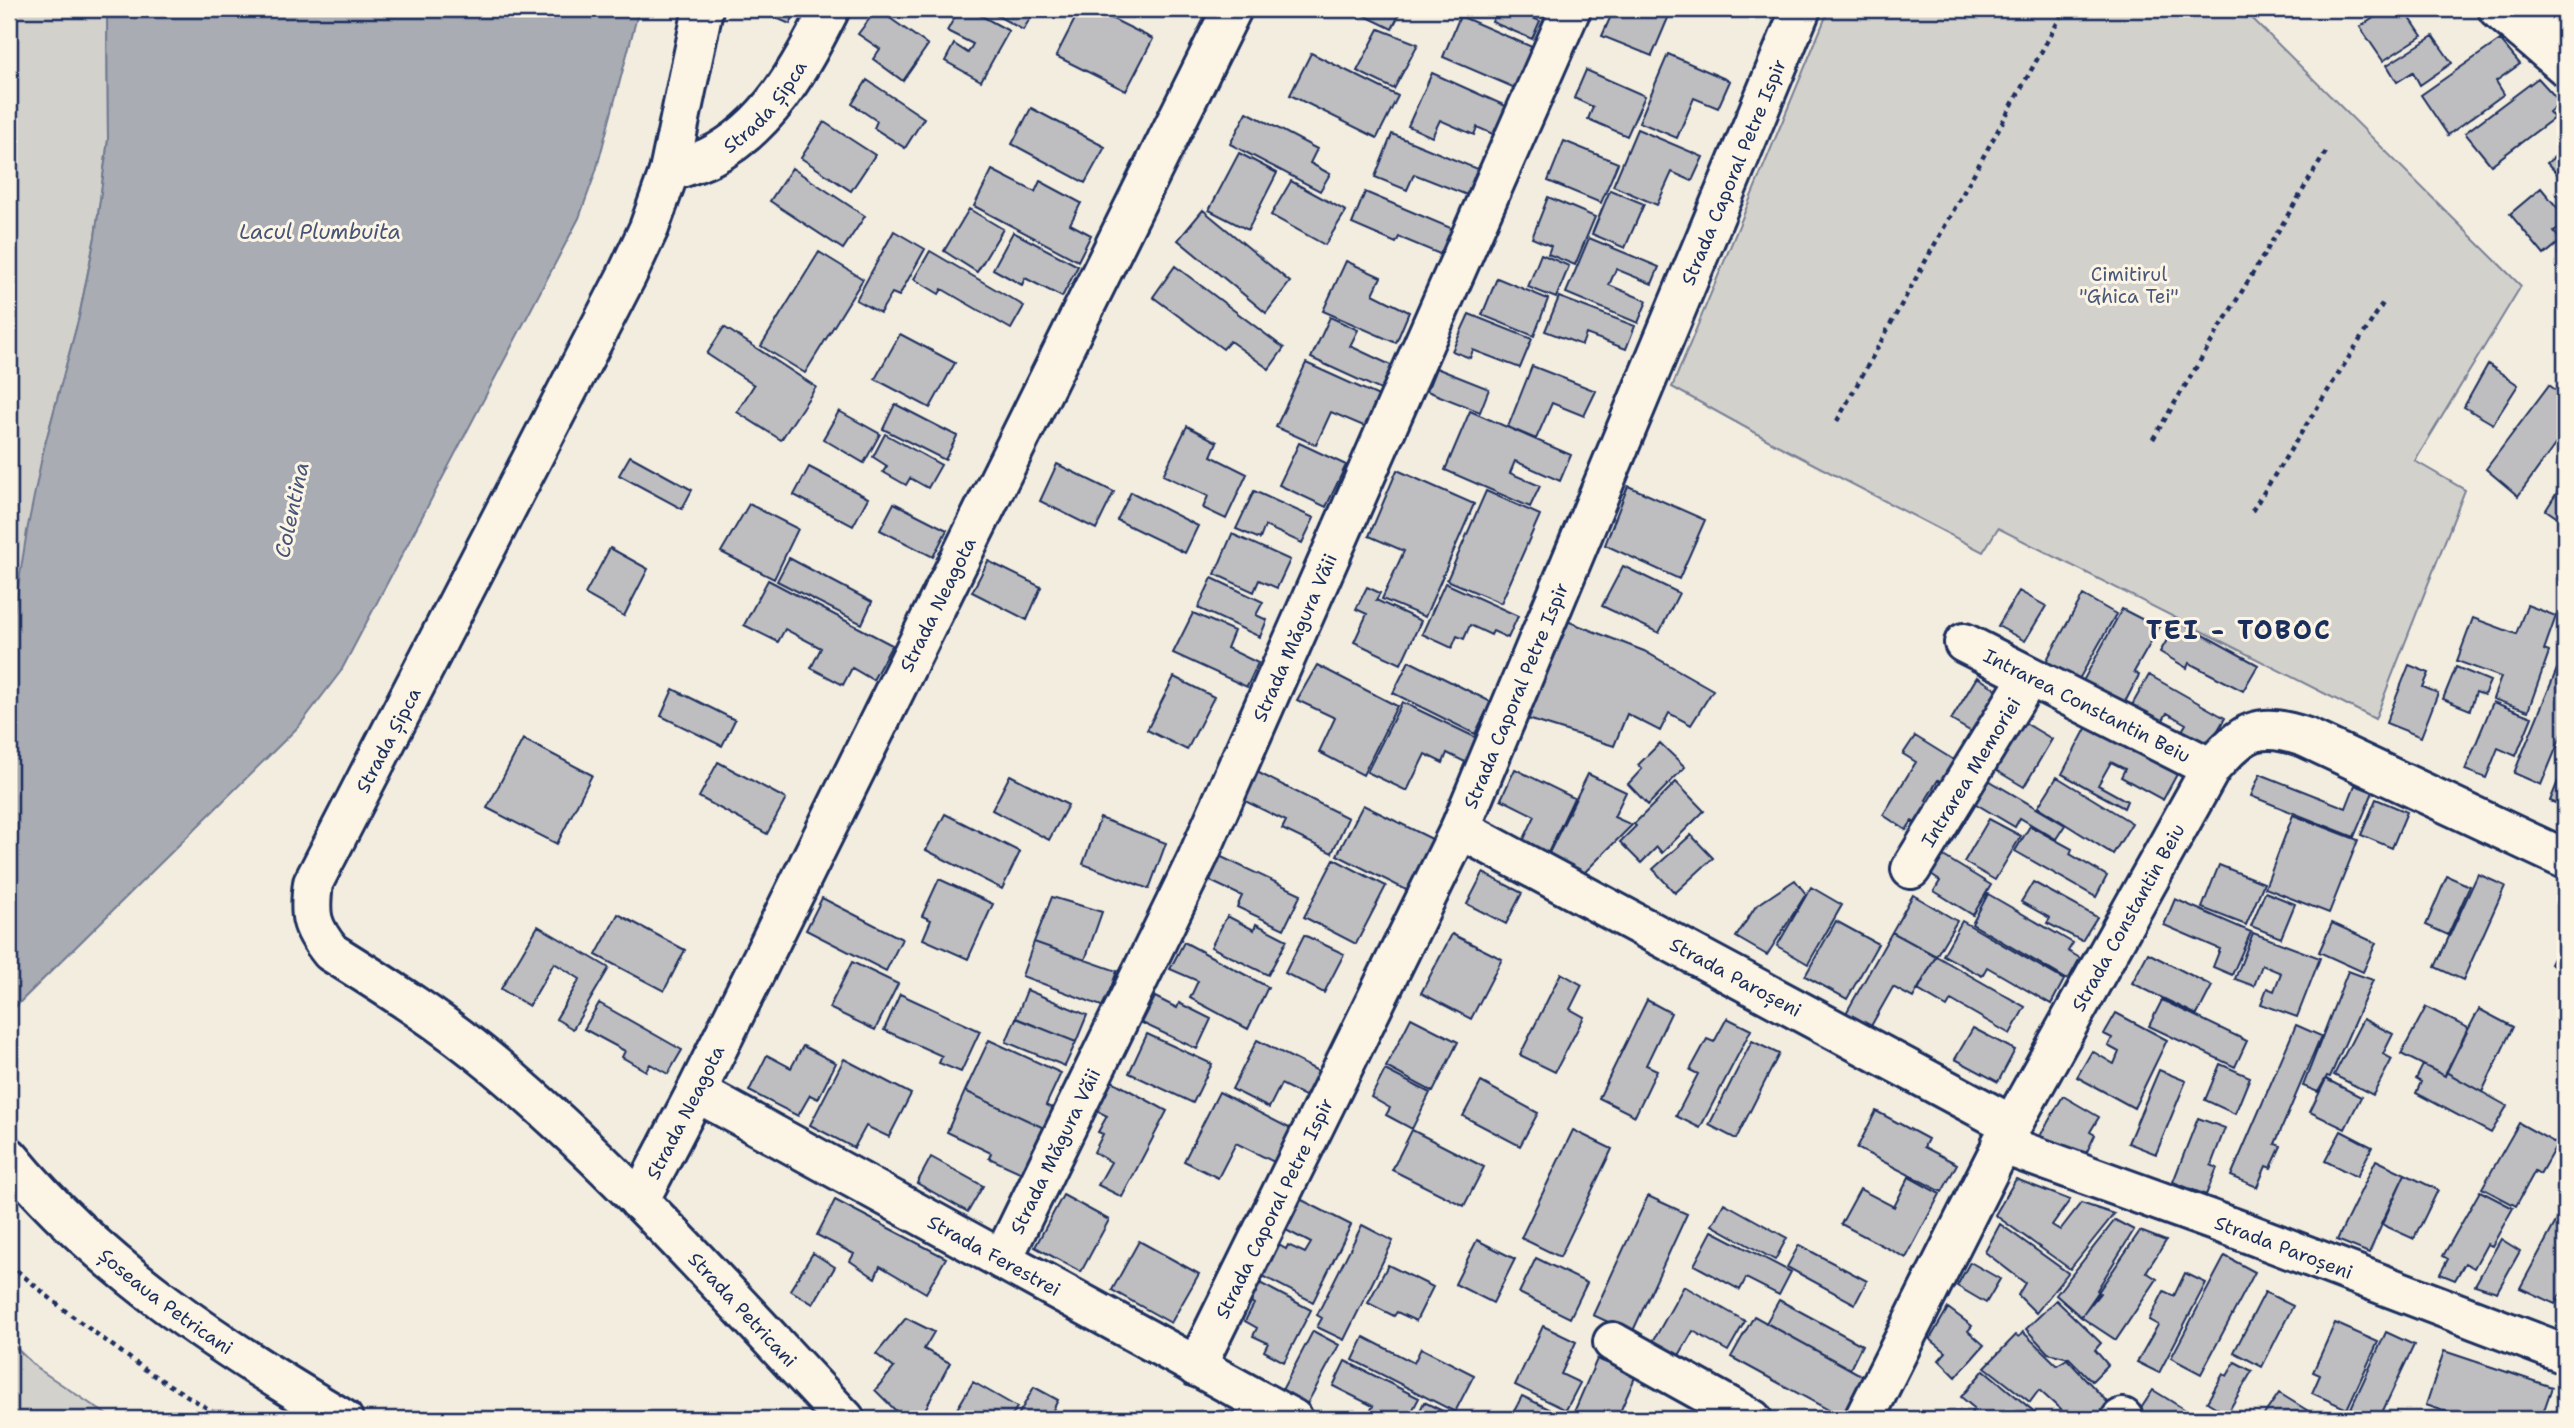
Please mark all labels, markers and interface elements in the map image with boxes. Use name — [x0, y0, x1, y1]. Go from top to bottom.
street label: Strada Caporal Petre Ispir — [1676, 55, 1792, 289]
street label: Strada Șipca — [718, 56, 813, 159]
water label: Lacul Plumbuita — [239, 218, 401, 246]
park label: Cimitirul "Ghica Tei" — [2079, 262, 2179, 309]
water label: Colentina — [268, 460, 316, 560]
street label: Strada Neagota — [894, 533, 982, 676]
street label: Strada Măgura Văii — [1247, 550, 1343, 726]
street label: Strada Caporal Petre Ispir — [1458, 579, 1574, 813]
district label: TEI - TOBOC — [2146, 612, 2332, 647]
street label: Intrarea Constantin Beiu — [1979, 643, 2195, 769]
street label: Strada Șipca — [350, 683, 428, 798]
street label: Intrarea Memoriei — [1916, 693, 2027, 852]
street label: Strada Constantin Beiu — [2066, 819, 2191, 1016]
street label: Strada Paroșeni — [1665, 932, 1806, 1023]
street label: Strada Neagota — [641, 1041, 730, 1184]
street label: Strada Măgura Văii — [1004, 1064, 1106, 1238]
street label: Strada Caporal Petre Ispir — [1210, 1094, 1339, 1323]
street label: Strada Ferestrei — [923, 1209, 1065, 1302]
street label: Strada Paroșeni — [2211, 1210, 2356, 1285]
street label: Șoseaua Petricani — [93, 1243, 238, 1360]
street label: Strada Petricani — [683, 1247, 802, 1373]

